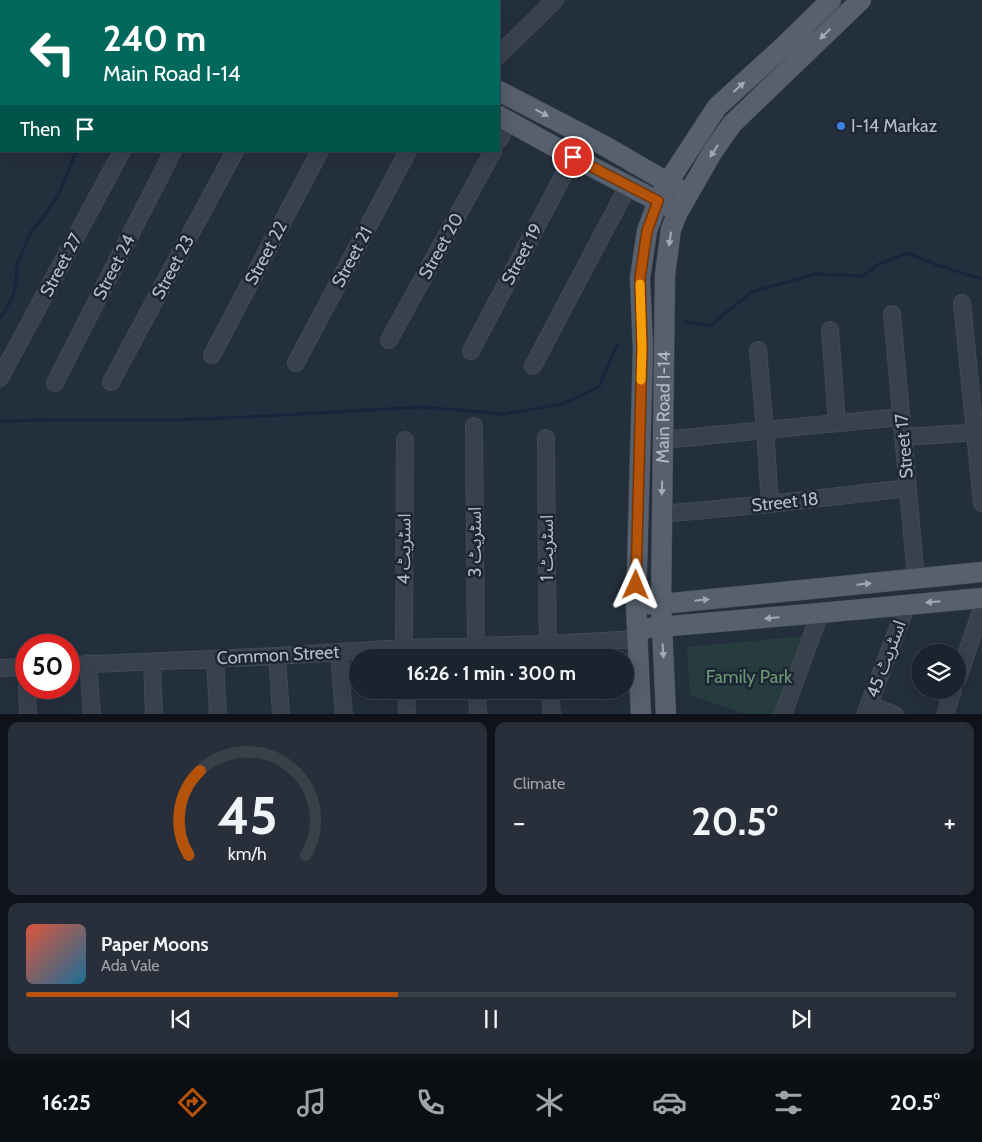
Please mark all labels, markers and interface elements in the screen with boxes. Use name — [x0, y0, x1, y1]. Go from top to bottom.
text: 240 m — [103, 17, 206, 60]
icon: left — [20, 20, 85, 85]
one-way arrow — [820, 28, 832, 40]
text: Main Road I-14 — [103, 60, 240, 87]
one-way arrow — [732, 82, 745, 93]
one-way arrow — [535, 109, 549, 117]
icon: arrive — [71, 115, 99, 143]
place label: I-14 Markaz — [851, 115, 938, 137]
text: Then — [20, 118, 61, 141]
marker: I-14 Markaz — [835, 120, 847, 132]
pin — [552, 136, 594, 178]
icon: arrive — [559, 143, 587, 171]
one-way arrow — [709, 144, 718, 158]
street label: Street 20 — [414, 209, 468, 283]
street label: Street 22 — [240, 217, 292, 289]
street label: Street 19 — [497, 220, 547, 288]
street label: Street 21 — [327, 223, 377, 291]
street label: Street 27 — [35, 229, 87, 301]
street label: Street 24 — [88, 231, 140, 303]
street label: Street 23 — [147, 231, 199, 303]
one-way arrow — [665, 231, 673, 247]
street label: Main Road I-14 — [652, 351, 675, 463]
street label: Street 17 — [890, 413, 918, 479]
one-way arrow — [658, 481, 666, 497]
street label: Street 18 — [750, 488, 820, 516]
street label: اسٹریٹ 3 — [464, 507, 486, 577]
street label: اسٹریٹ 4 — [392, 513, 416, 585]
street label: اسٹریٹ 1 — [536, 515, 558, 581]
position arrow — [609, 558, 661, 610]
one-way arrow — [856, 579, 872, 587]
one-way arrow — [694, 596, 710, 604]
one-way arrow — [925, 598, 941, 606]
one-way arrow — [763, 614, 779, 622]
street label: اسٹریٹ 45 — [861, 617, 911, 701]
speed limit sign: 50 — [15, 634, 80, 699]
street label: Common Street — [216, 641, 340, 669]
one-way arrow — [659, 643, 667, 659]
map controls — [911, 644, 966, 699]
button: layers — [911, 644, 966, 699]
text: 16:26 · 1 min · 300 m — [407, 662, 576, 685]
park label: Family Park — [706, 666, 793, 688]
text: Climate — [513, 774, 565, 793]
text: 45 — [217, 784, 278, 847]
text: 20.5° — [691, 798, 778, 845]
text: − — [513, 805, 525, 839]
text: + — [944, 805, 956, 839]
text: km/h — [228, 843, 267, 864]
text: Paper Moons — [101, 933, 209, 956]
text: Ada Vale — [101, 956, 160, 975]
icon: previous — [167, 1005, 195, 1033]
icon: pause — [477, 1005, 505, 1033]
icon: next — [787, 1005, 815, 1033]
icon: directions — [175, 1085, 210, 1120]
icon: music — [294, 1085, 329, 1120]
icon: phone — [413, 1085, 448, 1120]
icon: climate — [532, 1085, 567, 1120]
icon: car — [652, 1085, 687, 1120]
icon: filters — [771, 1085, 806, 1120]
text: 16:25 — [42, 1089, 91, 1116]
text: 20.5° — [890, 1089, 940, 1116]

